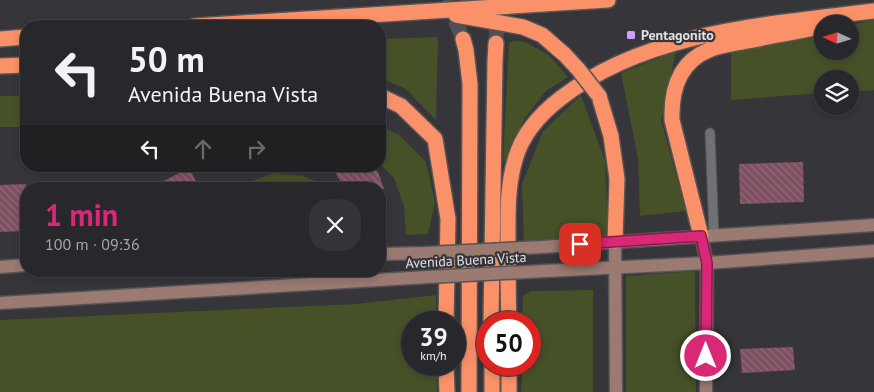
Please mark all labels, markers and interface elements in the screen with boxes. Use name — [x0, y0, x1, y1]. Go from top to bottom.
north arrow — [814, 15, 859, 60]
map controls — [814, 15, 859, 115]
place label: Pentagonito — [641, 26, 714, 44]
marker: Pentagonito — [625, 29, 637, 41]
text: 50 m — [128, 36, 205, 82]
icon: left — [45, 40, 110, 105]
button: layers — [814, 70, 859, 115]
text: Avenida Buena Vista — [128, 80, 318, 108]
icon: left — [136, 135, 164, 163]
icon: ahead — [189, 135, 217, 163]
icon: right — [242, 135, 270, 163]
text: 1 min — [45, 195, 118, 234]
button: close — [309, 199, 361, 251]
pin — [559, 223, 601, 265]
icon: arrive — [566, 230, 594, 258]
text: 100 m · 09:36 — [45, 234, 140, 254]
street label: Avenida Buena Vista — [405, 248, 527, 272]
speed limit sign: 50 — [476, 311, 541, 376]
text: 39 — [419, 321, 448, 353]
position arrow — [679, 329, 731, 381]
text: km/h — [420, 348, 447, 363]

